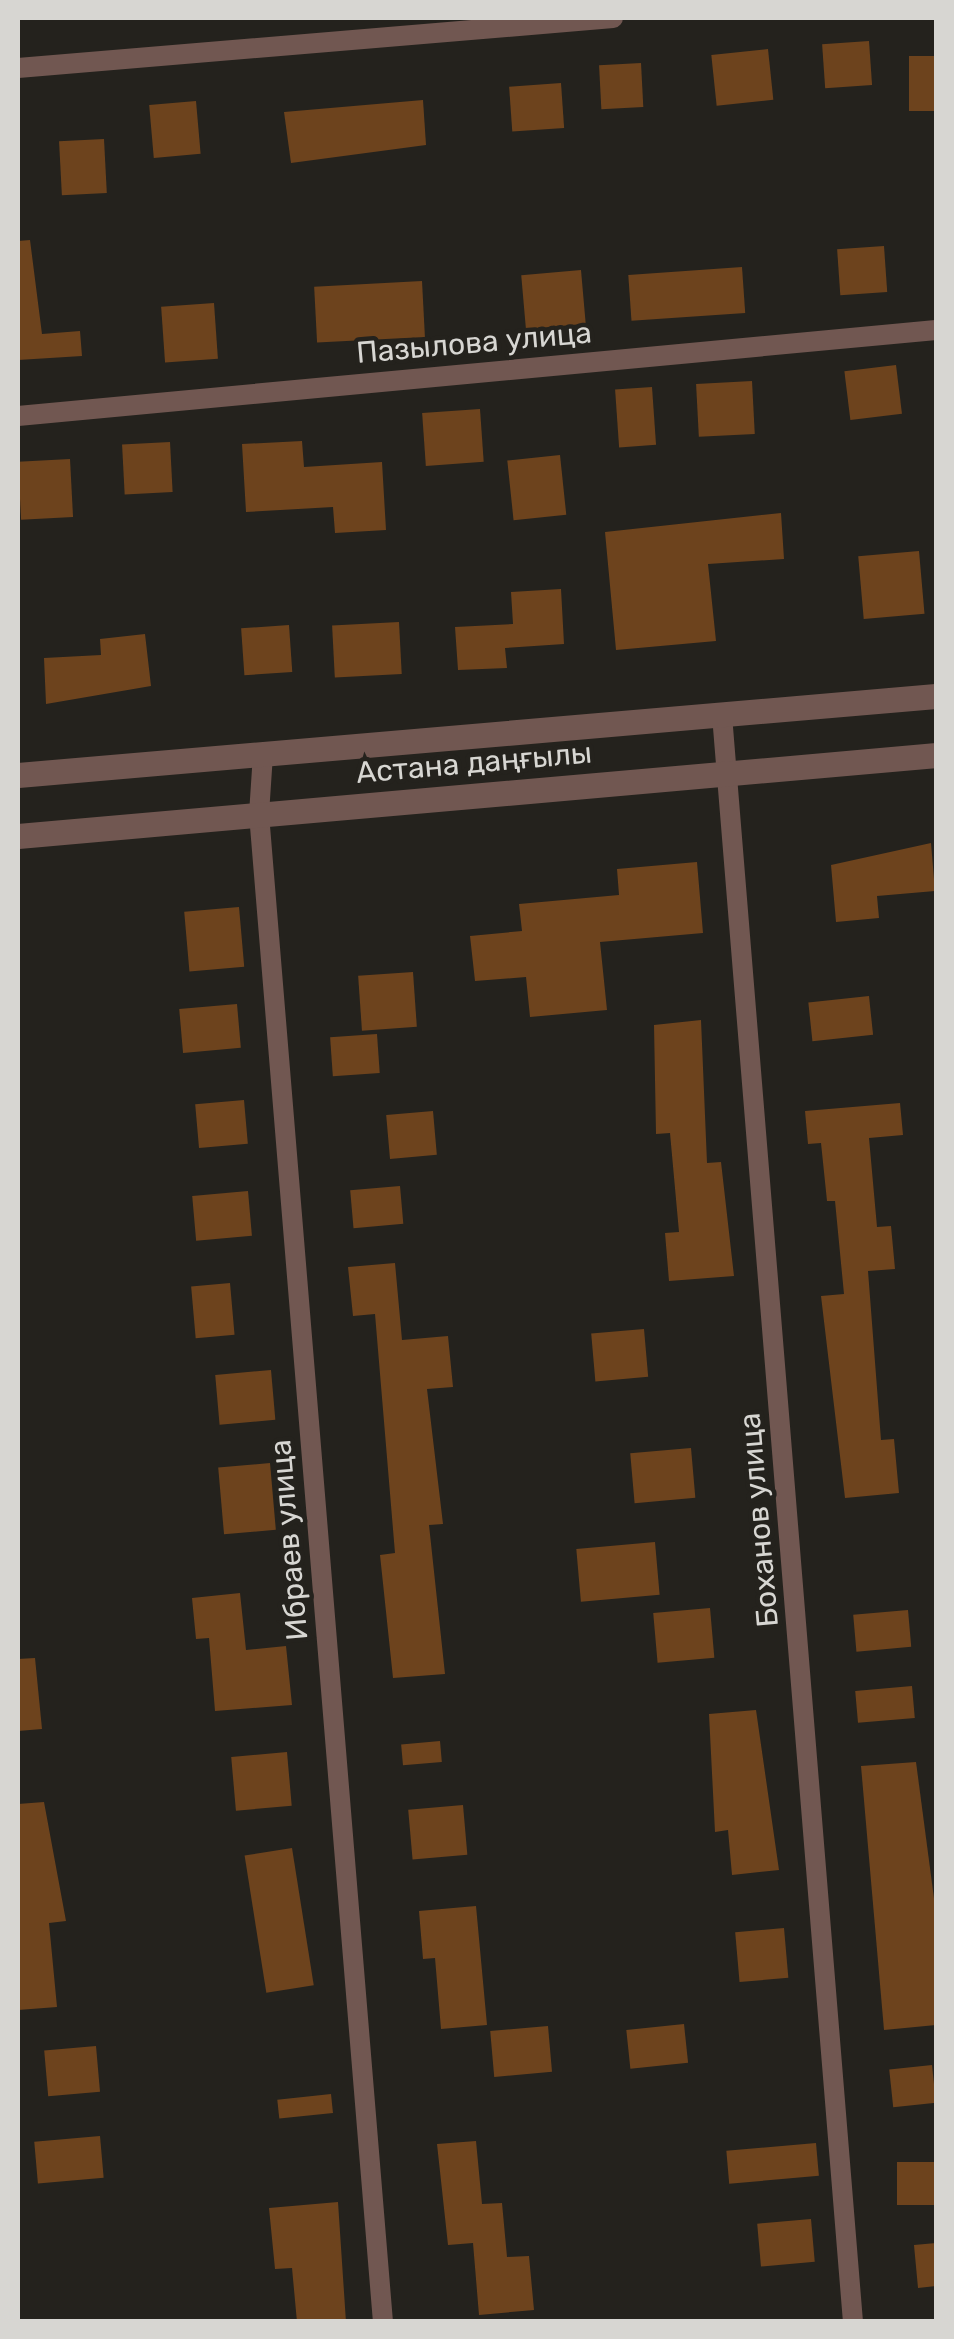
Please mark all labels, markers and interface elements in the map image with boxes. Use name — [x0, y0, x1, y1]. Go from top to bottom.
street label: Пазылова улица — [355, 315, 593, 371]
street label: Астана даңғылы — [355, 735, 593, 791]
street label: Боханов улица — [732, 1411, 786, 1629]
street label: Ибраев улица — [262, 1438, 316, 1642]

